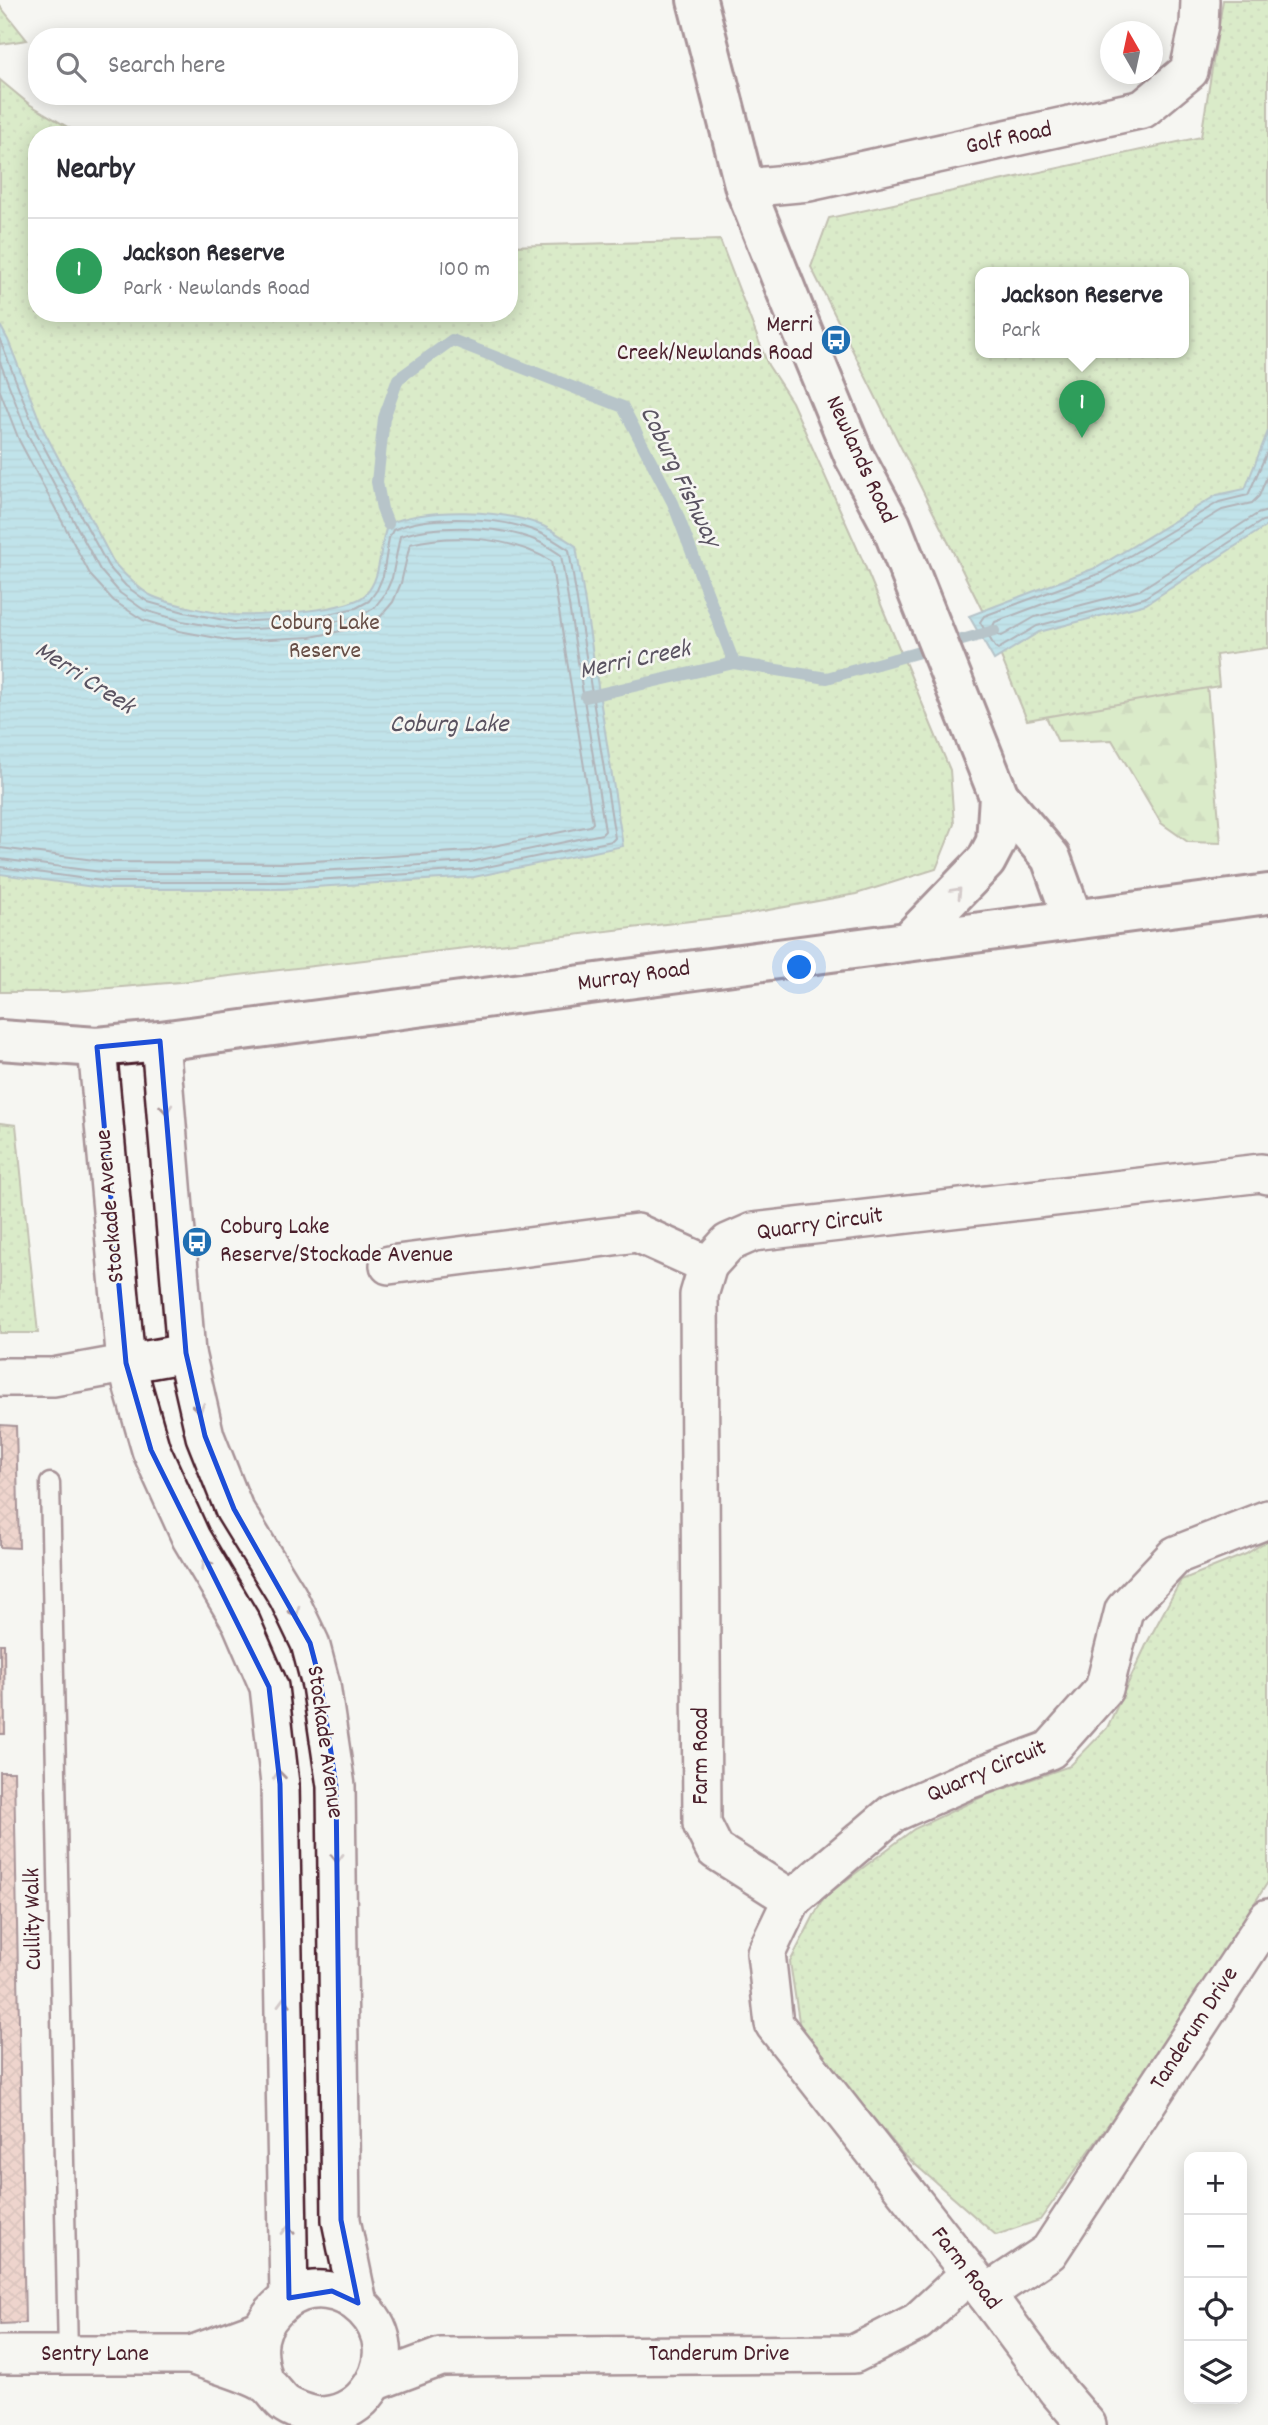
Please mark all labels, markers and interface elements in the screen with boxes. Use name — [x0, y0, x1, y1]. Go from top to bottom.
north arrow — [1100, 21, 1163, 84]
search box — [28, 28, 518, 105]
icon: search — [52, 48, 90, 86]
text: Search here — [108, 48, 226, 85]
street label: Golf Road — [963, 113, 1055, 165]
text: Nearby — [56, 150, 134, 193]
text: Jackson Reserve — [123, 236, 285, 273]
text: 1 — [76, 254, 82, 287]
text: 100 m — [439, 254, 490, 287]
popup — [975, 267, 1189, 358]
text: Park · Newlands Road — [123, 273, 310, 306]
text: Jackson Reserve — [1001, 278, 1163, 315]
place label: Merri Creek/Newlands Road — [617, 309, 813, 371]
text: Park — [1001, 315, 1040, 348]
bus stop icon: Merri Creek/Newlands Road — [819, 323, 853, 357]
pin: 1 — [1059, 380, 1105, 438]
street label: Newlands Road — [816, 390, 904, 530]
water label: Coburg Fishway — [629, 400, 731, 557]
park label: Coburg Lake Reserve — [270, 607, 380, 669]
water label: Merri Creek — [576, 631, 696, 691]
water label: Merri Creek — [27, 633, 143, 726]
water label: Coburg Lake — [390, 707, 510, 744]
one-way arrow — [948, 887, 961, 900]
your location — [782, 950, 816, 984]
street label: Murray Road — [575, 952, 693, 1002]
one-way arrow — [158, 1104, 173, 1115]
street label: Stockade Avenue — [87, 1128, 135, 1284]
street label: Quarry Circuit — [755, 1199, 885, 1251]
place label: Coburg Lake Reserve/Stockade Avenue — [220, 1211, 453, 1273]
bus stop icon: Coburg Lake Reserve/Stockade Avenue — [180, 1225, 214, 1259]
one-way arrow — [190, 1402, 205, 1414]
one-way arrow — [202, 1558, 215, 1571]
one-way arrow — [287, 1605, 301, 1617]
street label: Stockade Avenue — [296, 1663, 352, 1821]
street label: Farm Road — [685, 1707, 719, 1805]
street label: Quarry Circuit — [922, 1731, 1052, 1812]
one-way arrow — [272, 1769, 287, 1780]
one-way arrow — [329, 1853, 344, 1864]
street label: Cullity Walk — [16, 1867, 52, 1971]
street label: Tanderum Drive — [1142, 1961, 1248, 2097]
one-way arrow — [277, 1997, 292, 2008]
map controls — [1184, 2152, 1247, 2404]
button: + — [1184, 2152, 1247, 2215]
button: − — [1184, 2215, 1247, 2278]
street label: Farm Road — [922, 2220, 1008, 2318]
one-way arrow — [281, 2224, 296, 2235]
button: locate — [1184, 2278, 1247, 2341]
street label: Sentry Lane — [41, 2338, 149, 2372]
street label: Tanderum Drive — [648, 2338, 790, 2372]
button: layers — [1184, 2341, 1247, 2404]

